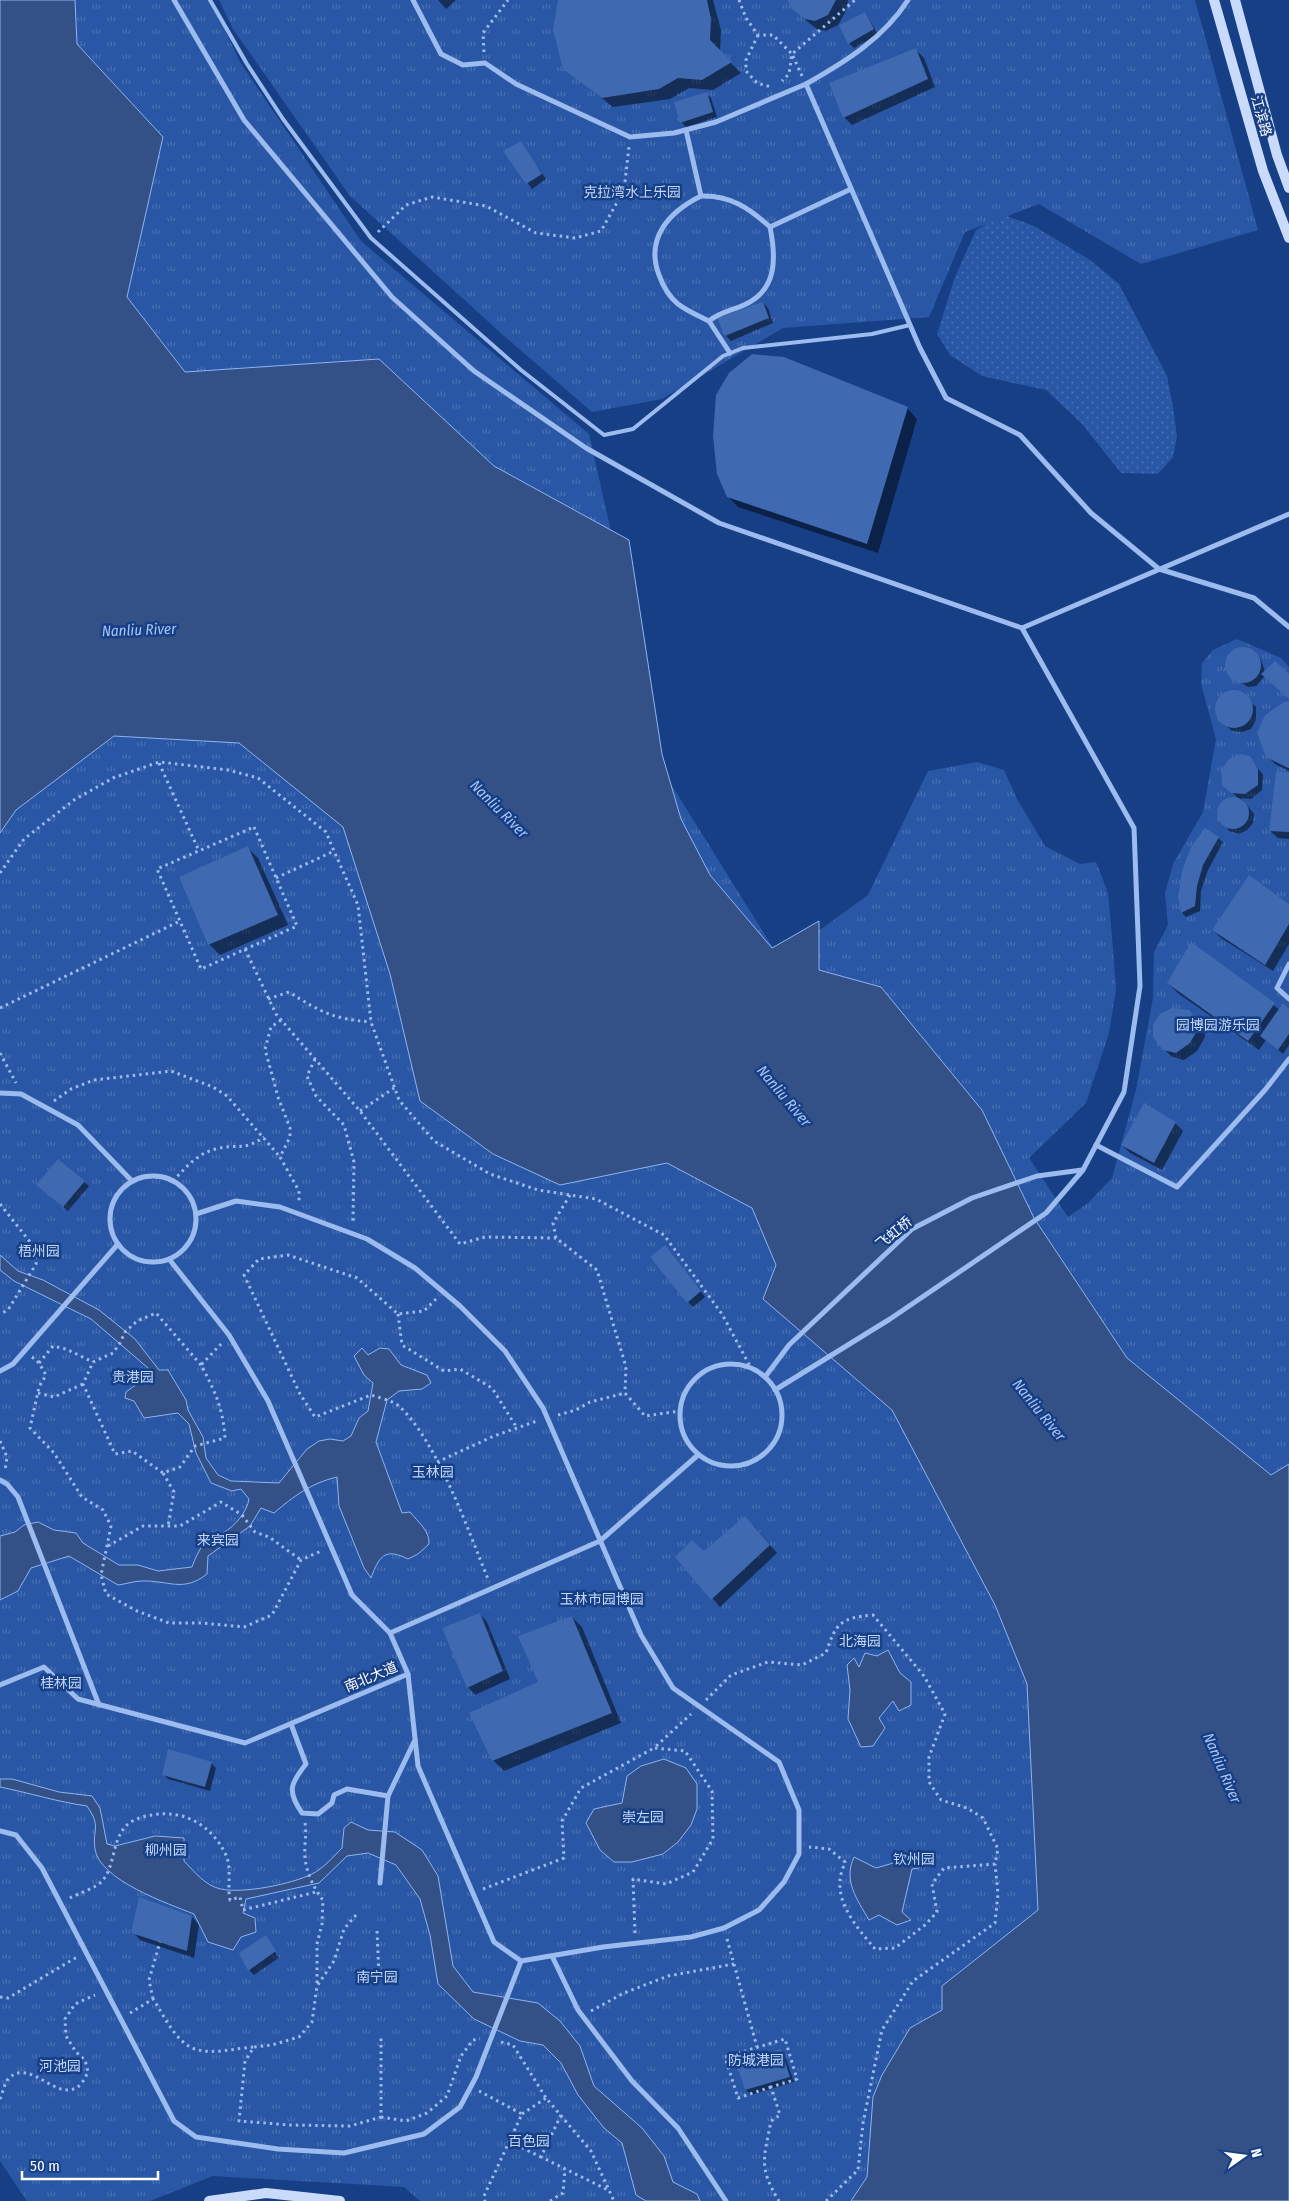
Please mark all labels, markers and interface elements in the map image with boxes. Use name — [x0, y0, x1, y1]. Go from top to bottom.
street label: 江滨路 — [1247, 93, 1275, 139]
park label: 克拉湾水上乐园 — [583, 184, 681, 201]
water label: Nanliu River — [101, 620, 177, 640]
water label: Nanliu River — [466, 776, 532, 842]
park label: 园博园游乐园 — [1176, 1017, 1260, 1034]
water label: Nanliu River — [753, 1062, 815, 1131]
street label: 飞虹桥 — [872, 1213, 916, 1253]
park label: 梧州园 — [18, 1243, 60, 1260]
park label: 贵港园 — [112, 1369, 154, 1386]
water label: Nanliu River — [1009, 1375, 1070, 1445]
park label: 玉林园 — [412, 1464, 454, 1481]
park label: 来宾园 — [197, 1532, 239, 1549]
park label: 玉林市园博园 — [560, 1591, 644, 1608]
park label: 北海园 — [839, 1633, 881, 1650]
street label: 南北大道 — [342, 1658, 400, 1696]
park label: 桂林园 — [40, 1675, 82, 1692]
water label: Nanliu River — [1199, 1730, 1245, 1807]
park label: 崇左园 — [622, 1809, 664, 1826]
park label: 柳州园 — [145, 1842, 187, 1859]
park label: 钦州园 — [893, 1851, 935, 1868]
park label: 南宁园 — [356, 1969, 398, 1986]
park label: 防城港园 — [728, 2052, 784, 2069]
park label: 河池园 — [39, 2058, 81, 2075]
north arrow — [1219, 2131, 1269, 2181]
park label: 百色园 — [508, 2133, 550, 2150]
text: N — [1247, 2147, 1265, 2159]
scale bar — [22, 2148, 159, 2180]
text: 50 m — [30, 2157, 60, 2175]

